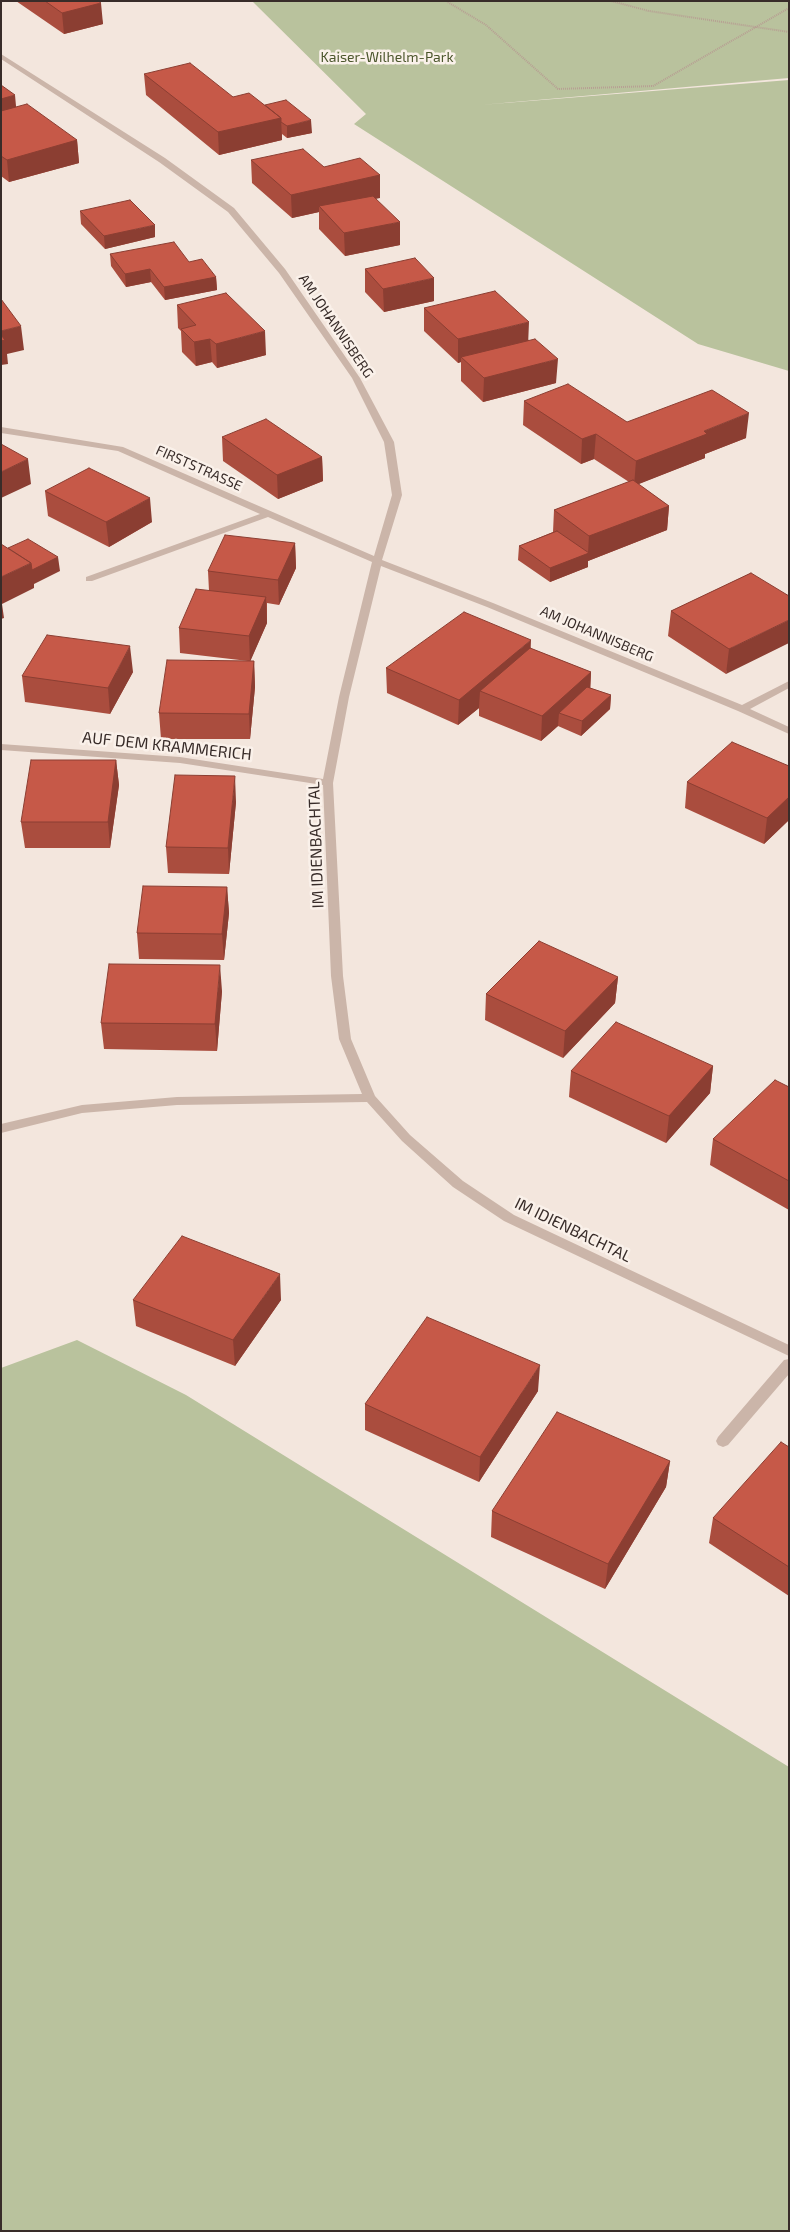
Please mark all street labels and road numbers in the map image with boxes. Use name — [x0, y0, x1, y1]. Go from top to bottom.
street label: AM JOHANNISBERG — [295, 271, 377, 381]
street label: FIRSTSTRASSE — [153, 441, 245, 495]
street label: AM JOHANNISBERG — [538, 603, 656, 665]
street label: AUF DEM KRAMMERICH — [81, 728, 253, 764]
street label: IM IDIENBACHTAL — [304, 781, 328, 909]
street label: IM IDIENBACHTAL — [512, 1193, 634, 1267]

